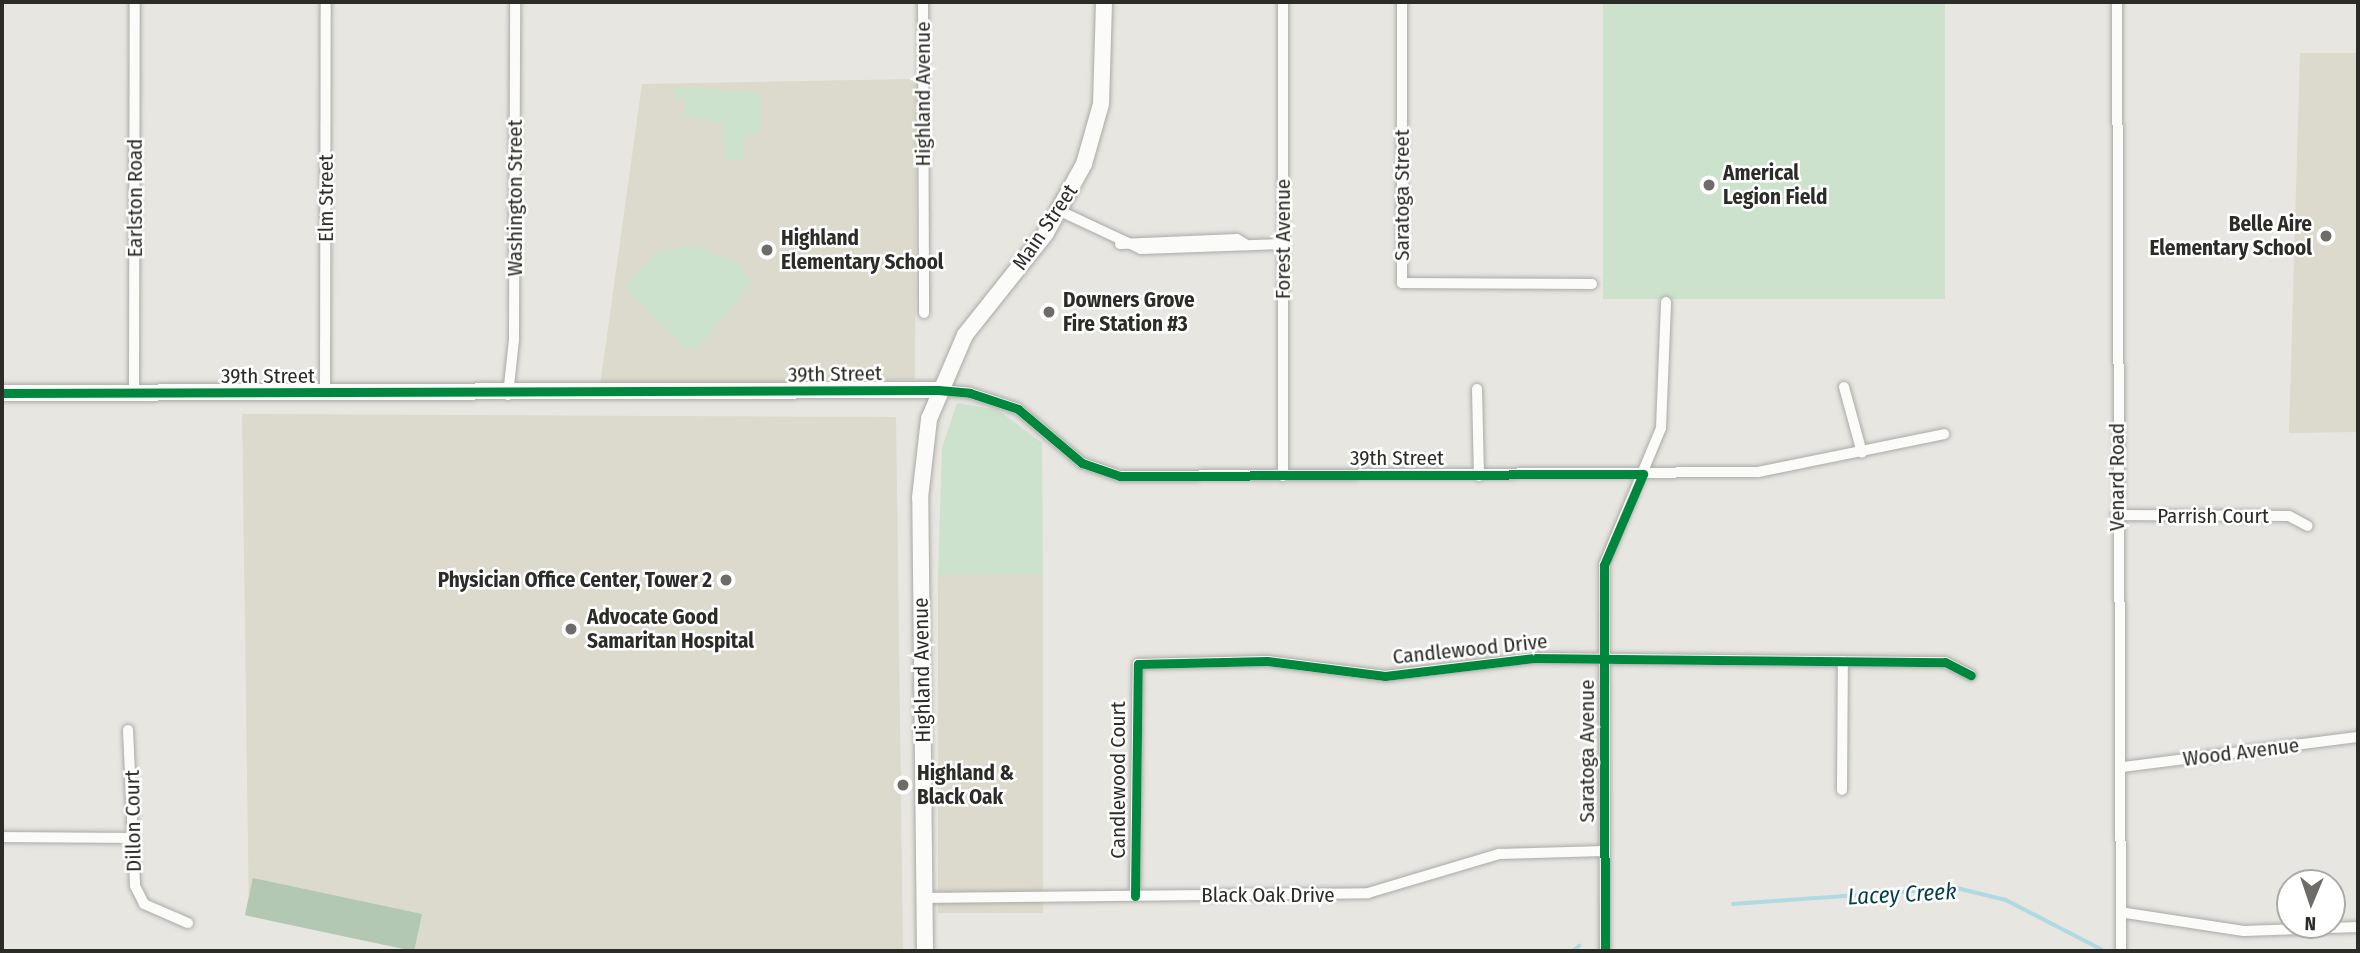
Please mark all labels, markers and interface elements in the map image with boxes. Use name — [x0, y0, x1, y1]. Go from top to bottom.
street label: Highland Avenue — [910, 21, 936, 167]
street label: Washington Street — [502, 120, 528, 276]
street label: Saratoga Street — [1389, 129, 1415, 261]
street label: Earlston Road — [122, 139, 148, 257]
street label: Elm Street — [313, 154, 339, 242]
place label: Americal Legion Field — [1723, 160, 1827, 210]
marker: Americal Legion Field — [1701, 177, 1717, 193]
street label: Main Street — [1007, 179, 1083, 275]
street label: Forest Avenue — [1270, 179, 1296, 299]
place label: Belle Aire Elementary School — [2149, 211, 2312, 261]
place label: Highland Elementary School — [781, 225, 944, 275]
marker: Belle Aire Elementary School — [2318, 228, 2334, 244]
marker: Highland Elementary School — [759, 242, 775, 258]
place label: Downers Grove Fire Station #3 — [1063, 287, 1195, 337]
marker: Downers Grove Fire Station #3 — [1041, 304, 1057, 320]
street label: 39th Street — [788, 361, 882, 387]
street label: 39th Street — [221, 363, 315, 389]
street label: Venard Road — [2104, 423, 2130, 531]
street label: 39th Street — [1350, 445, 1444, 471]
street label: Parrish Court — [2157, 503, 2269, 529]
place label: Physician Office Center, Tower 2 — [438, 567, 712, 593]
marker: Physician Office Center, Tower 2 — [718, 572, 734, 588]
street label: Highland Avenue — [908, 597, 936, 743]
place label: Advocate Good Samaritan Hospital — [587, 604, 754, 654]
marker: Advocate Good Samaritan Hospital — [561, 619, 581, 639]
street label: Candlewood Drive — [1391, 628, 1549, 670]
street label: Saratoga Avenue — [1574, 679, 1600, 823]
street label: Candlewood Court — [1105, 701, 1131, 859]
street label: Wood Avenue — [2181, 732, 2301, 772]
place label: Highland & Black Oak — [917, 760, 1014, 810]
street label: Dillon Court — [120, 770, 146, 872]
marker: Highland & Black Oak — [895, 777, 911, 793]
north arrow — [2276, 869, 2346, 939]
water label: Lacey Creek — [1847, 877, 1957, 911]
street label: Black Oak Drive — [1201, 882, 1335, 908]
text: N — [2304, 912, 2316, 935]

